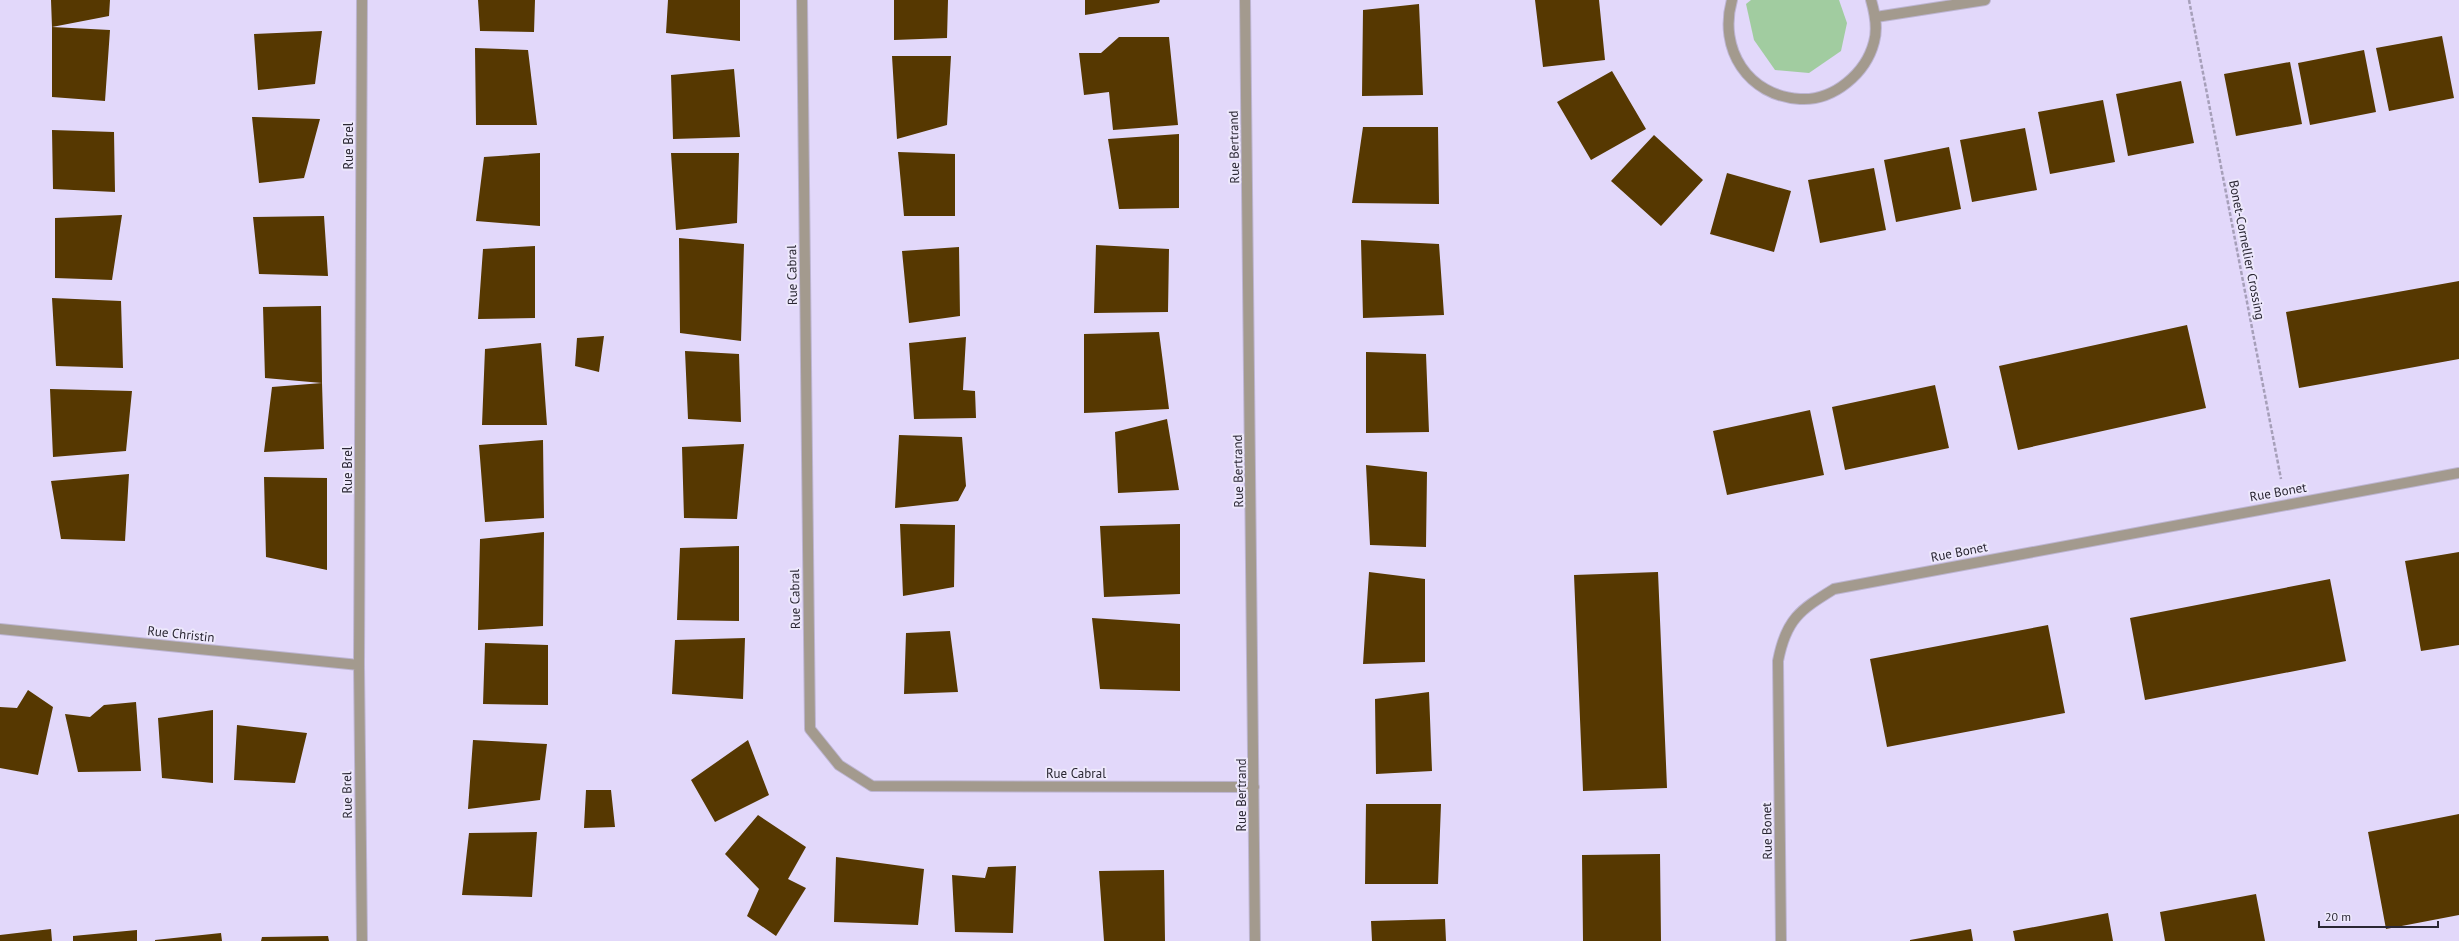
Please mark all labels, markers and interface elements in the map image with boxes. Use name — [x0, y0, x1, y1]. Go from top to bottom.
street label: Rue Bertrand — [1225, 110, 1243, 184]
street label: Rue Brel — [340, 122, 357, 170]
street label: Bonet-Cornellier Crossing — [2225, 179, 2269, 321]
street label: Rue Cabral — [783, 245, 801, 305]
street label: Rue Bertrand — [1229, 434, 1247, 508]
street label: Rue Brel — [339, 446, 356, 494]
street label: Rue Bonet — [2248, 479, 2308, 505]
street label: Rue Bonet — [1929, 538, 1989, 566]
street label: Rue Cabral — [786, 569, 804, 629]
street label: Rue Christin — [146, 622, 216, 646]
street label: Rue Bertrand — [1233, 758, 1250, 832]
street label: Rue Cabral — [1046, 765, 1106, 782]
street label: Rue Brel — [338, 771, 356, 819]
street label: Rue Bonet — [1758, 802, 1776, 860]
scale bar — [2319, 903, 2438, 929]
text: 20 m — [2325, 909, 2351, 924]

